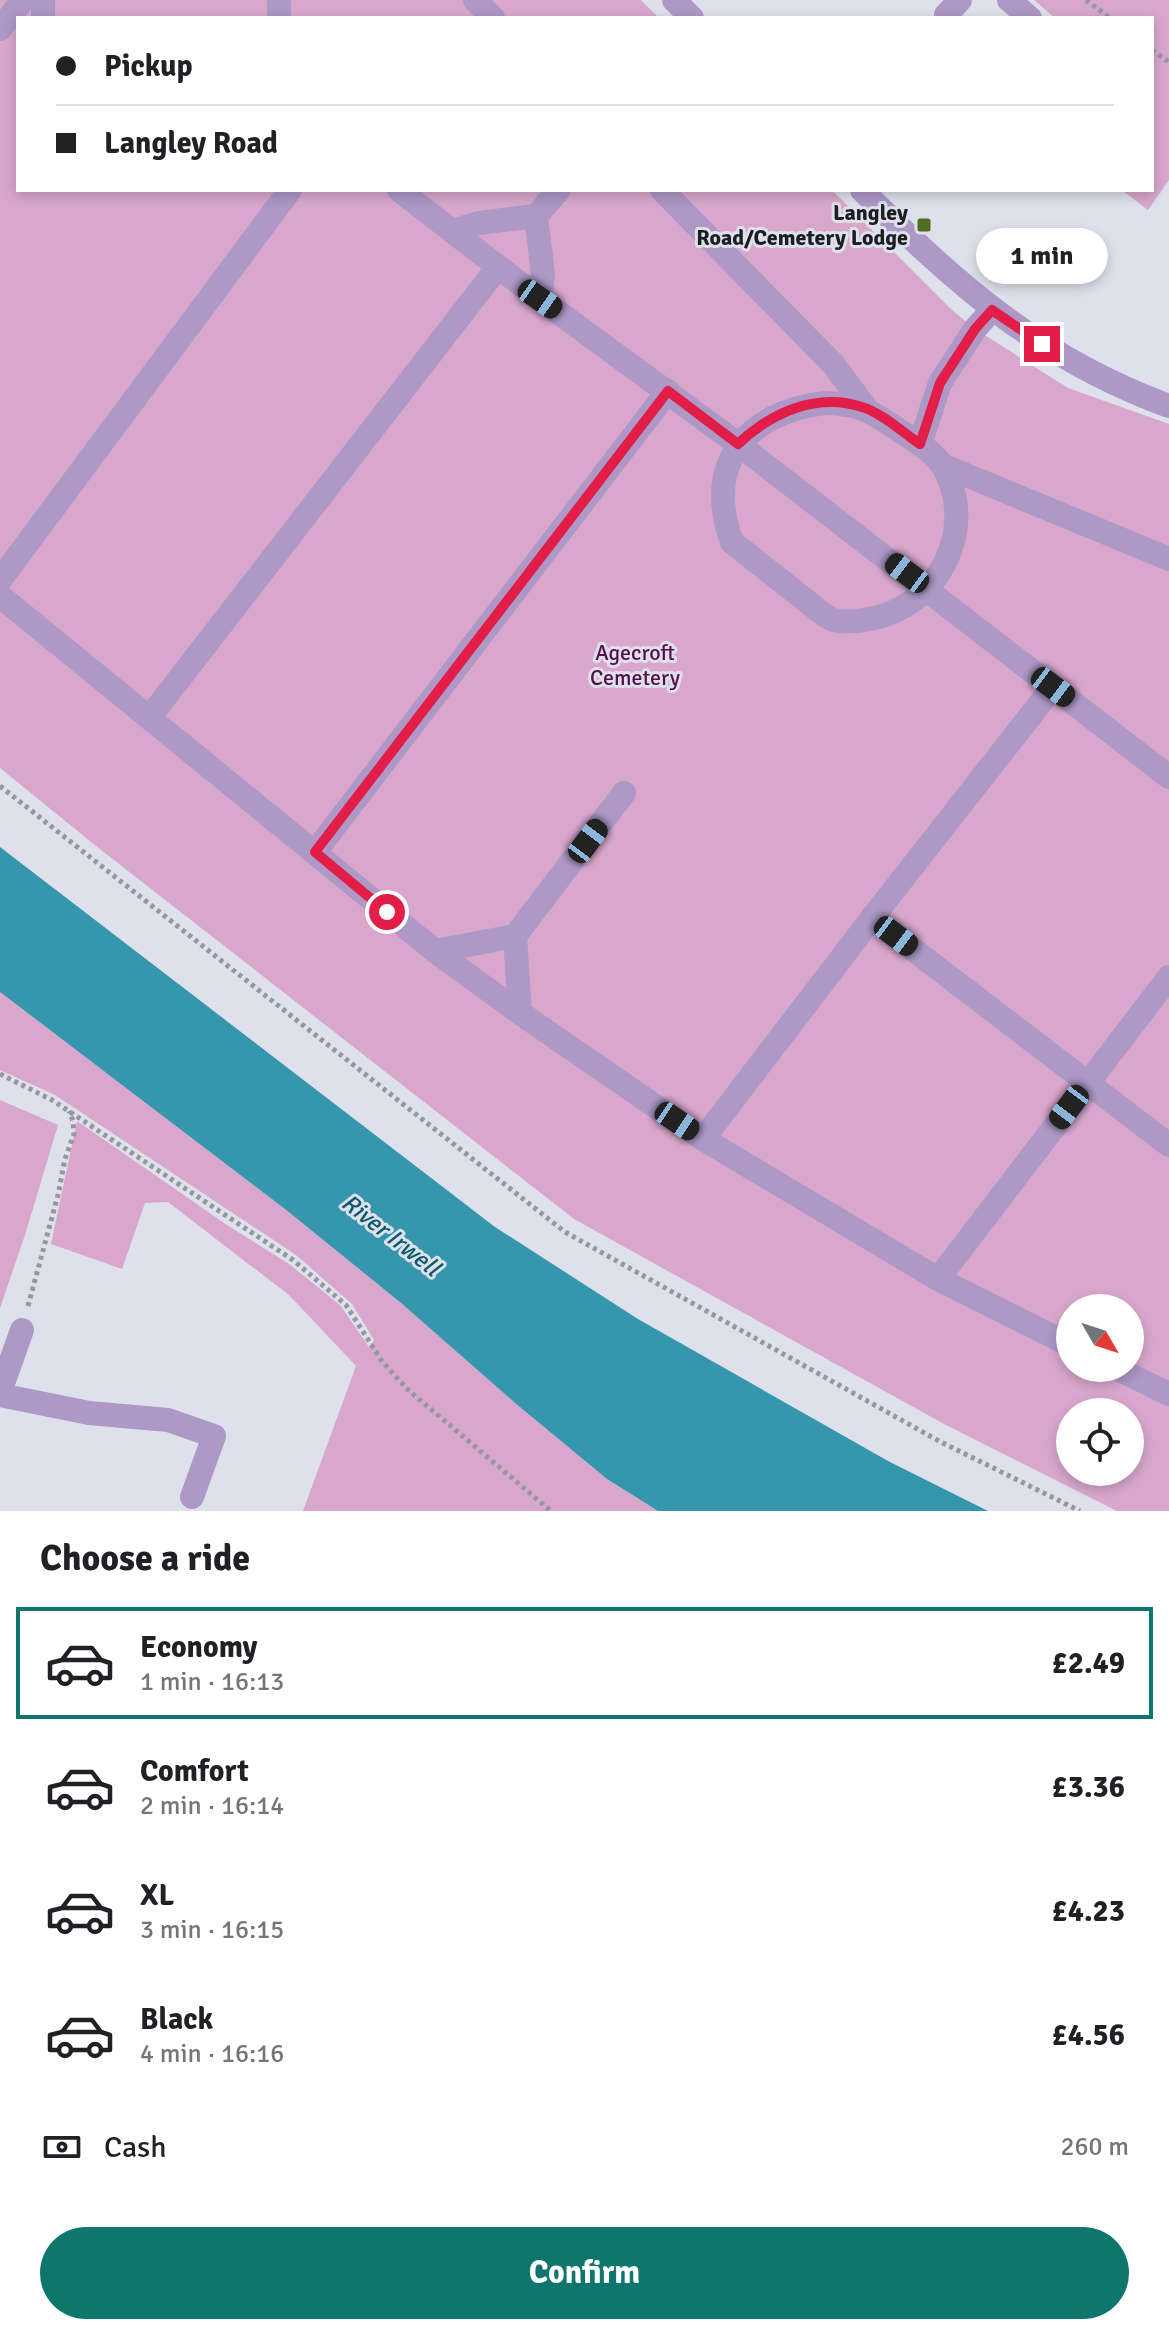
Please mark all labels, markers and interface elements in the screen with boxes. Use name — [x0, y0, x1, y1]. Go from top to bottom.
text: Pickup — [104, 48, 193, 85]
text: Langley Road — [104, 125, 278, 162]
place label: Langley Road/Cemetery Lodge — [696, 199, 908, 251]
marker: Langley Road/Cemetery Lodge — [915, 216, 933, 234]
callout: 1 min — [976, 228, 1108, 284]
text: 1 min — [1011, 240, 1073, 272]
car — [513, 275, 567, 323]
route end — [1024, 326, 1060, 362]
car — [881, 549, 933, 597]
park label: Agecroft Cemetery — [590, 639, 681, 691]
car — [1027, 663, 1079, 711]
car — [564, 815, 612, 867]
route start — [369, 894, 405, 930]
car — [870, 912, 922, 960]
car — [1045, 1081, 1093, 1133]
car — [650, 1098, 704, 1144]
water label: River Irwell — [336, 1187, 448, 1284]
north arrow — [1056, 1294, 1144, 1382]
map controls — [1056, 1294, 1144, 1486]
button: locate — [1056, 1398, 1144, 1486]
text: Choose a ride — [40, 1536, 250, 1581]
icon: car — [44, 1627, 116, 1699]
text: Economy — [140, 1629, 257, 1666]
text: £2.49 — [1052, 1645, 1125, 1682]
text: 1 min · 16:13 — [140, 1666, 284, 1698]
icon: car — [44, 1751, 116, 1823]
text: Comfort — [140, 1753, 249, 1790]
text: £3.36 — [1052, 1769, 1125, 1806]
text: 2 min · 16:14 — [140, 1790, 284, 1822]
icon: car — [44, 1875, 116, 1947]
text: XL — [140, 1877, 174, 1914]
text: £4.23 — [1052, 1893, 1125, 1930]
text: 3 min · 16:15 — [140, 1914, 284, 1946]
icon: car — [44, 1999, 116, 2071]
text: Black — [140, 2001, 213, 2038]
text: £4.56 — [1052, 2017, 1125, 2054]
text: 4 min · 16:16 — [140, 2038, 284, 2070]
icon: cash — [40, 2125, 84, 2169]
text: Cash — [104, 2129, 167, 2166]
text: 260 m — [1060, 2131, 1129, 2163]
button: Confirm — [40, 2227, 1129, 2319]

